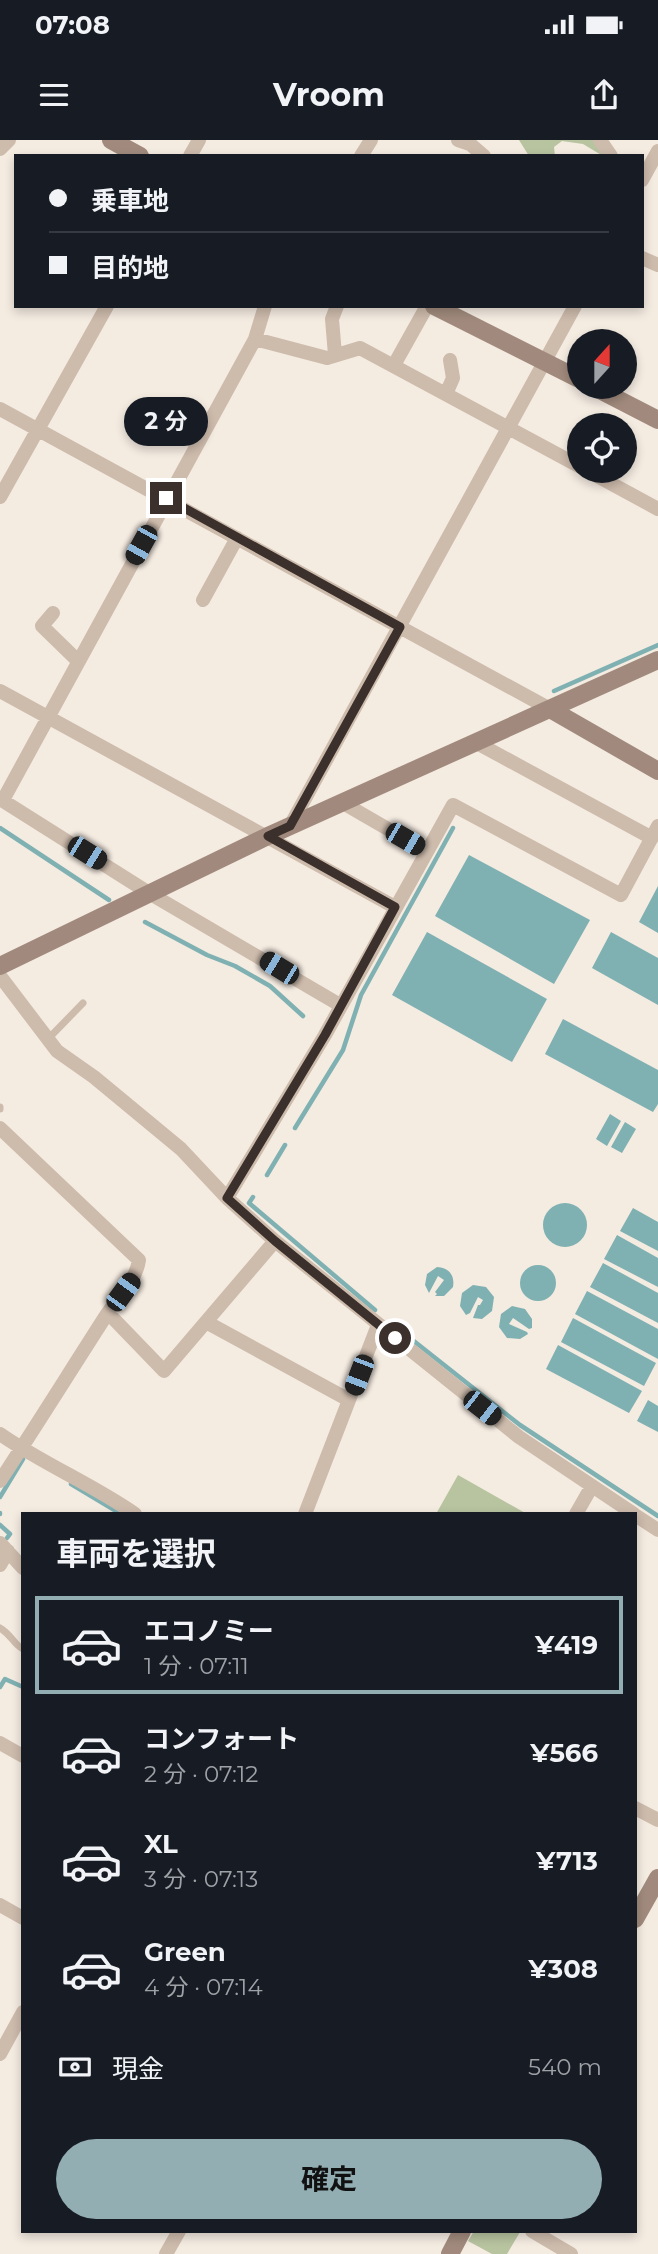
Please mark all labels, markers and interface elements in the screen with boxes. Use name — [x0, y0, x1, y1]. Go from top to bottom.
text: 07:08 — [35, 9, 110, 41]
text: Vroom — [273, 75, 385, 114]
icon: menu — [35, 76, 73, 114]
icon: share — [585, 76, 623, 114]
text: 乗車地 — [91, 185, 169, 217]
text: 目的地 — [91, 252, 169, 284]
north arrow — [567, 329, 637, 399]
map controls — [567, 329, 637, 483]
callout: 2 分 — [124, 396, 208, 446]
text: 2 分 — [144, 407, 188, 435]
button: locate — [567, 413, 637, 483]
route end — [150, 482, 182, 514]
car — [122, 522, 161, 568]
car — [382, 819, 429, 859]
car — [64, 833, 111, 873]
car — [256, 948, 303, 988]
car — [103, 1269, 144, 1315]
route start — [379, 1322, 411, 1354]
car — [342, 1352, 377, 1398]
car — [459, 1387, 506, 1429]
text: 車両を選択 — [56, 1534, 216, 1573]
icon: car — [60, 1614, 123, 1677]
text: エコノミー — [144, 1615, 274, 1647]
text: ¥419 — [535, 1629, 598, 1661]
text: 1 分 · 07:11 — [144, 1652, 249, 1680]
icon: car — [60, 1722, 123, 1785]
text: コンフォート — [144, 1723, 299, 1755]
text: ¥566 — [530, 1737, 598, 1769]
text: 2 分 · 07:12 — [144, 1760, 258, 1788]
text: XL — [144, 1828, 178, 1860]
icon: car — [60, 1830, 123, 1893]
text: ¥713 — [536, 1845, 598, 1877]
text: 3 分 · 07:13 — [144, 1865, 258, 1893]
text: Green — [144, 1936, 226, 1968]
icon: car — [60, 1938, 123, 2001]
text: ¥308 — [528, 1953, 598, 1985]
text: 4 分 · 07:14 — [144, 1973, 263, 2001]
icon: cash — [56, 2048, 94, 2086]
text: 現金 — [112, 2053, 164, 2085]
text: 540 m — [528, 2053, 602, 2081]
button: 確定 — [56, 2139, 602, 2219]

